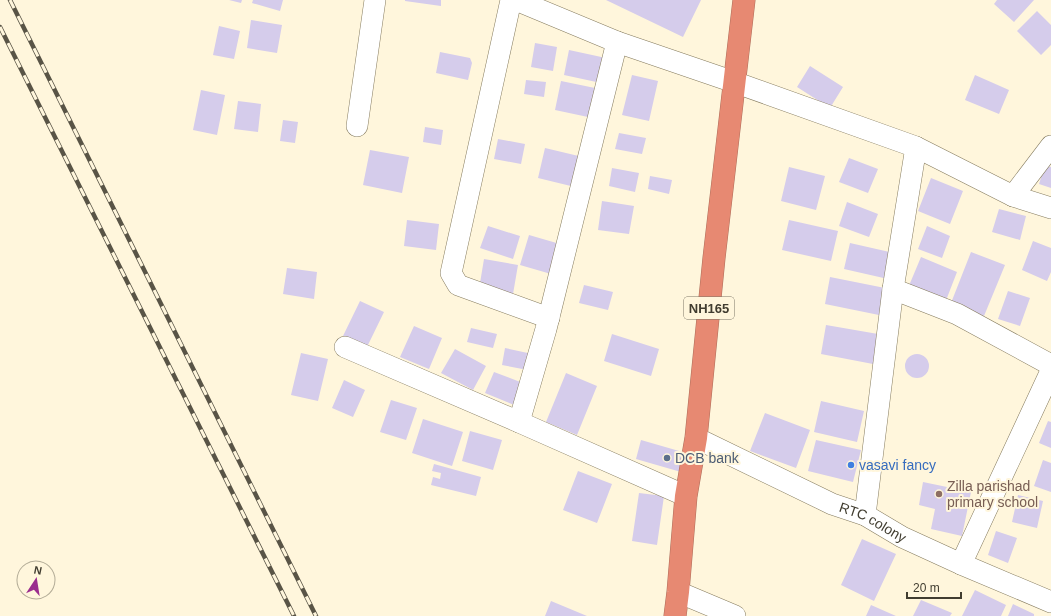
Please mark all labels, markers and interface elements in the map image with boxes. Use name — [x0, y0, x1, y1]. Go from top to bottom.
road number: NH165 — [684, 297, 734, 319]
place label: DCB bank — [675, 450, 740, 466]
marker: DCB bank — [662, 453, 672, 463]
place label: vasavi fancy — [859, 457, 936, 473]
marker: vasavi fancy — [846, 460, 856, 470]
place label: Zilla parishad primary school — [947, 478, 1038, 510]
marker: Zilla parishad primary school — [934, 489, 944, 499]
street label: RTC colony — [837, 499, 909, 546]
north arrow — [16, 560, 56, 600]
text: N — [33, 564, 43, 577]
scale bar — [907, 574, 961, 600]
text: 20 m — [913, 581, 940, 595]

